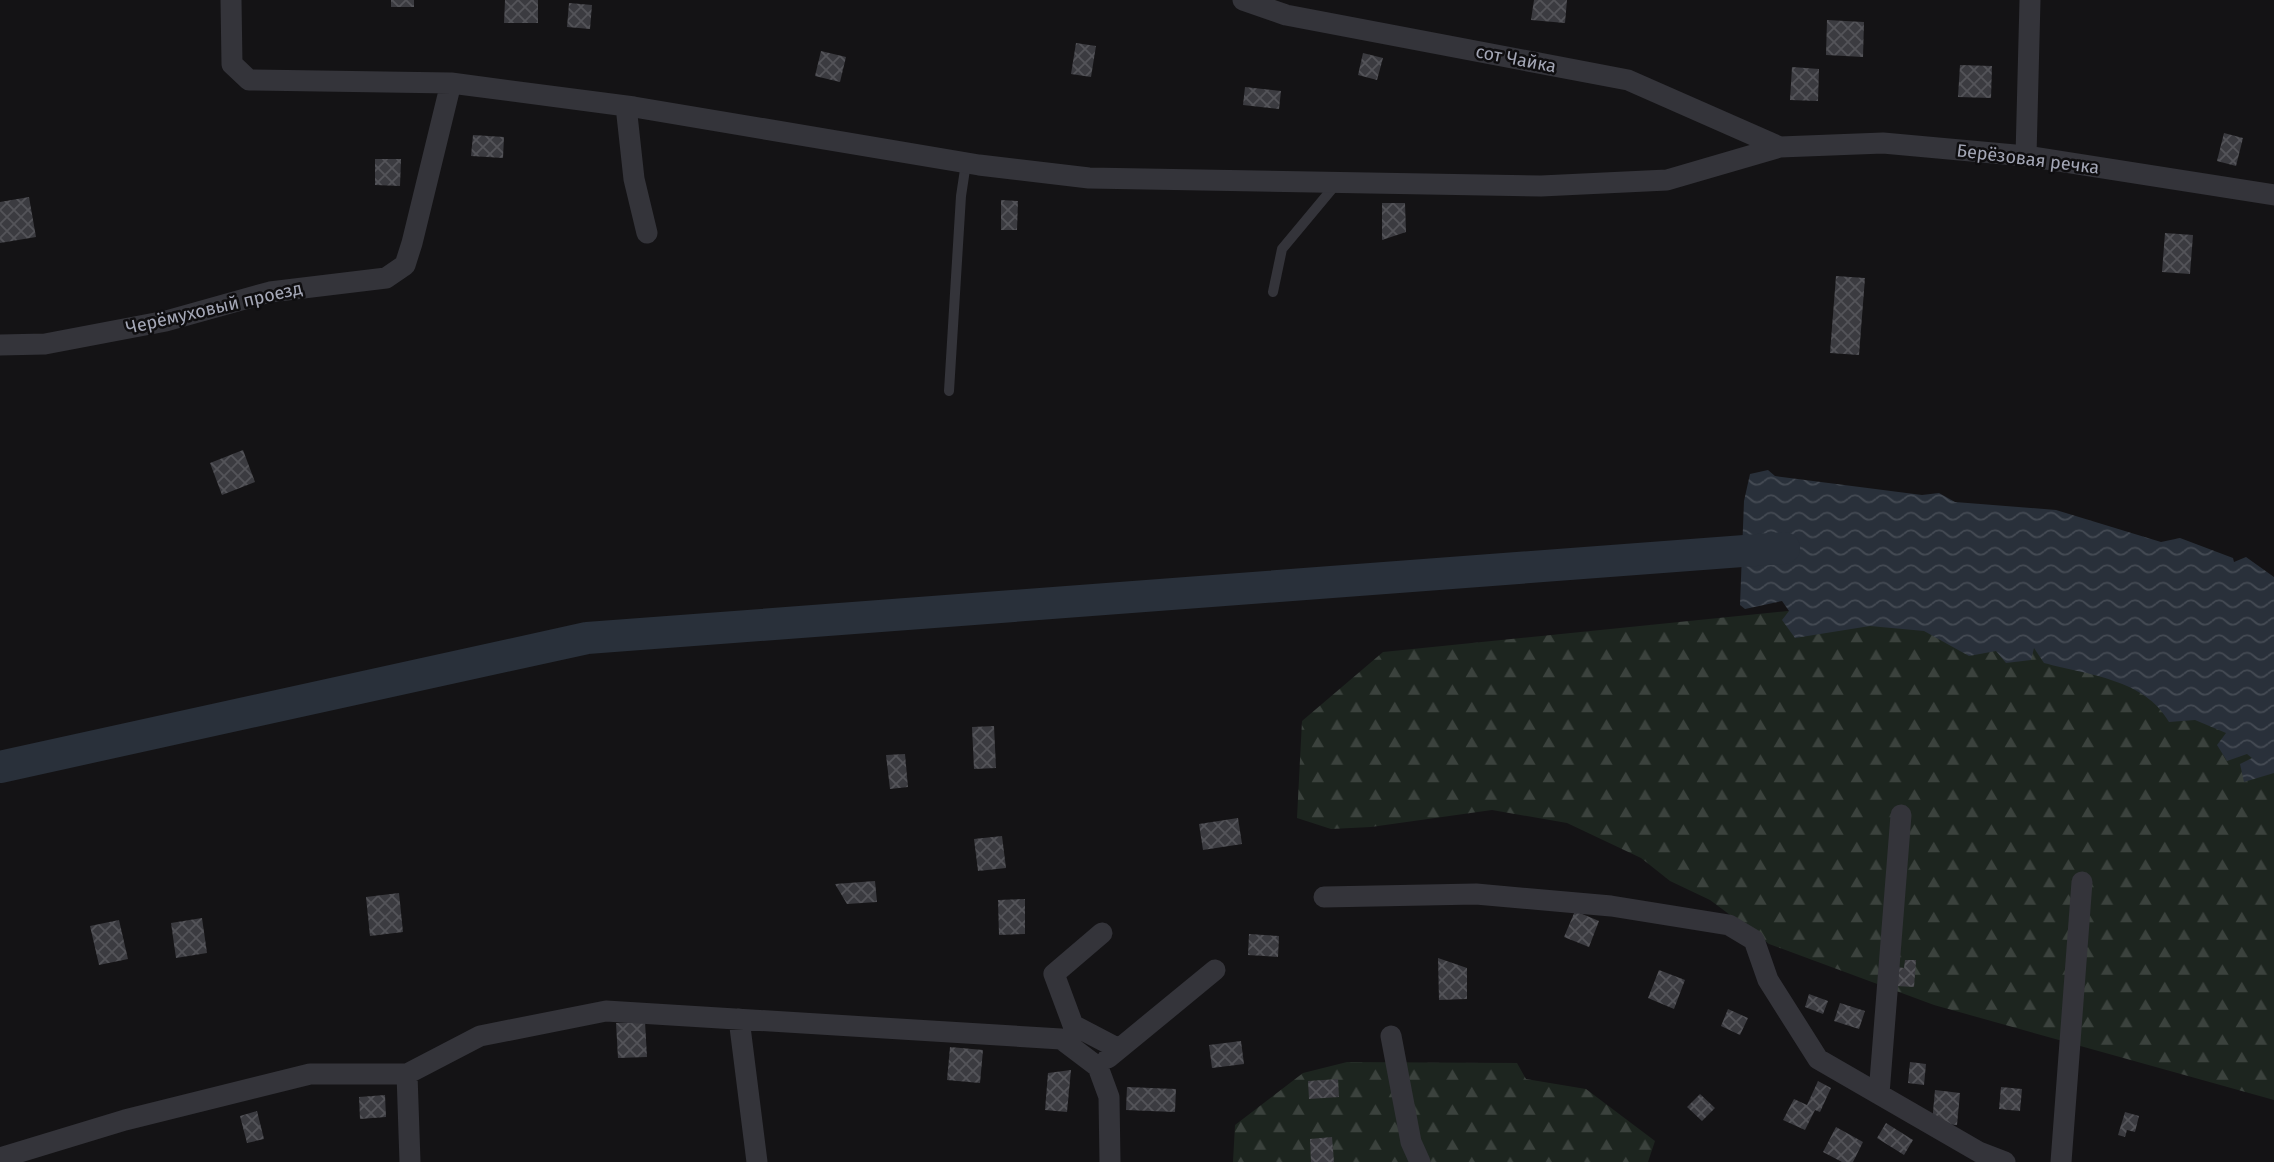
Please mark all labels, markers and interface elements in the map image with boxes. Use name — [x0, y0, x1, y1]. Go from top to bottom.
street label: сот Чайка — [1474, 40, 1558, 78]
street label: Берёзовая речка — [1955, 139, 2101, 179]
street label: Черёмуховый проезд — [124, 277, 304, 339]

